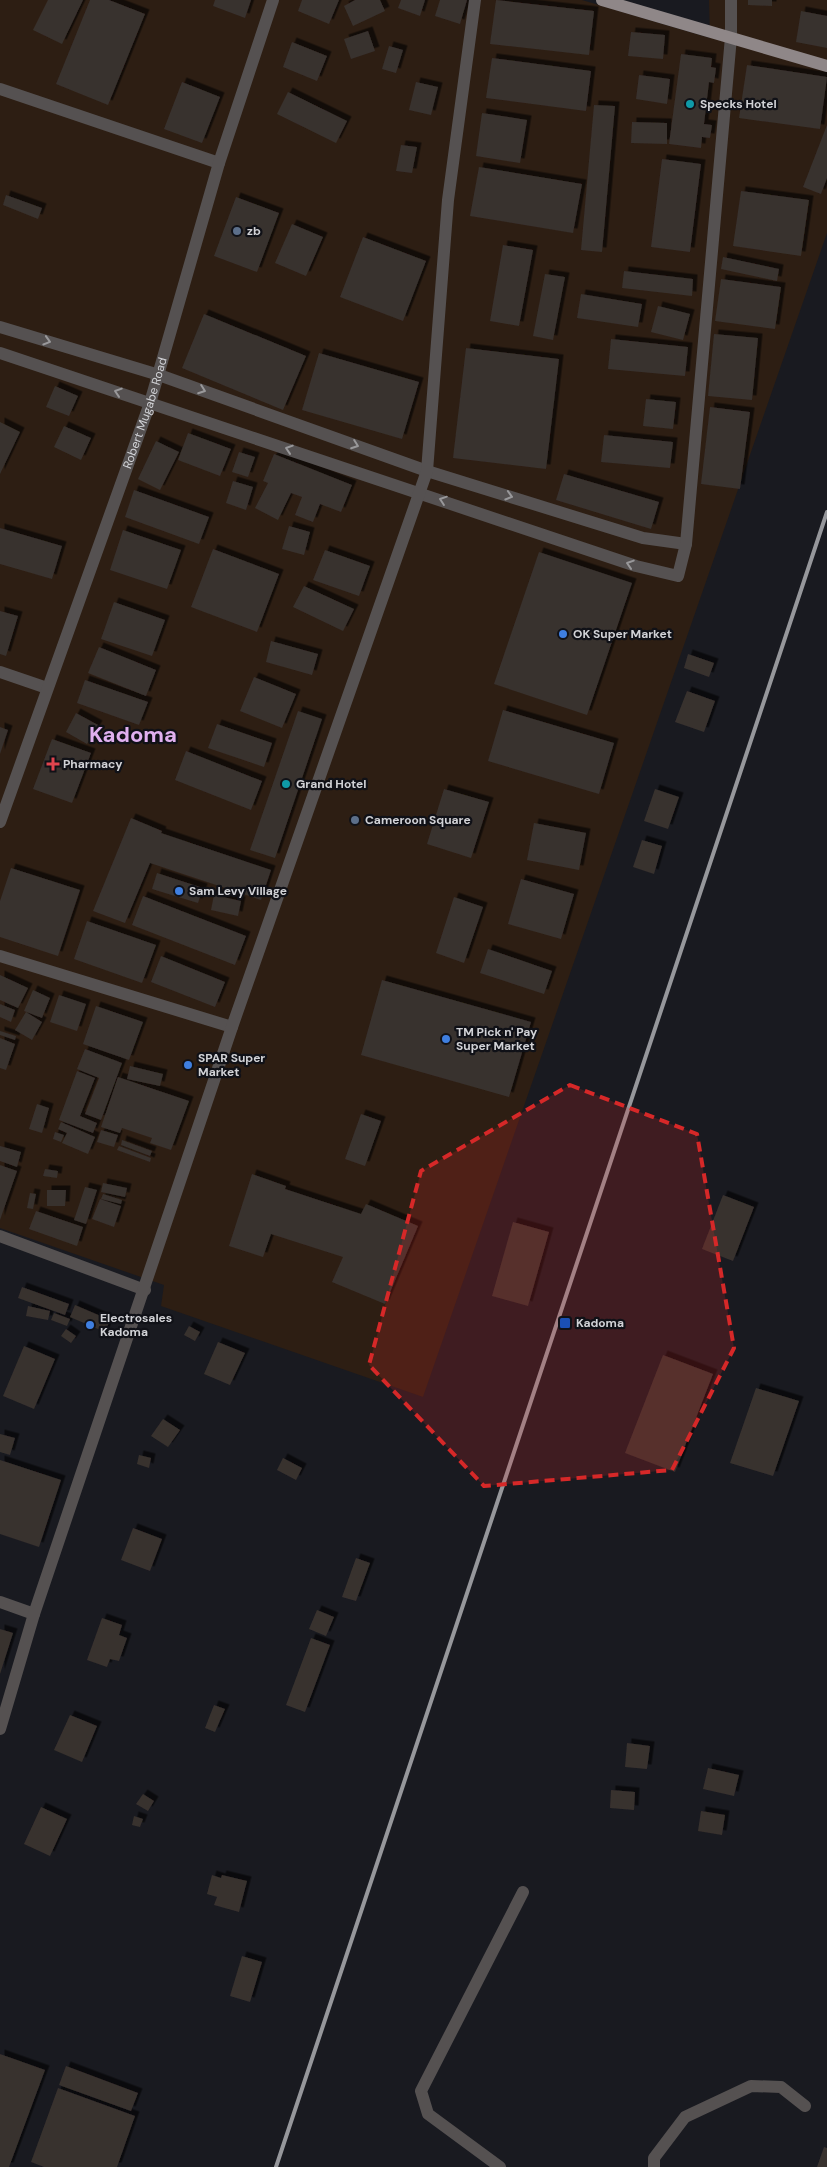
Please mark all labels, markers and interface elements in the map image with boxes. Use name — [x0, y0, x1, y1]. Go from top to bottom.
place label: Specks Hotel — [700, 96, 777, 112]
marker: Specks Hotel — [684, 98, 696, 110]
place label: zb — [247, 223, 261, 239]
marker: zb — [231, 225, 243, 237]
one-way arrow — [42, 336, 50, 346]
street label: Robert Mugabe Road — [119, 355, 171, 471]
one-way arrow — [197, 384, 205, 394]
one-way arrow — [115, 388, 123, 398]
one-way arrow — [350, 439, 358, 449]
one-way arrow — [286, 445, 294, 455]
one-way arrow — [504, 491, 512, 501]
one-way arrow — [440, 496, 448, 506]
one-way arrow — [627, 560, 635, 570]
place label: OK Super Market — [573, 626, 672, 642]
marker: OK Super Market — [557, 628, 569, 640]
district label: Kadoma — [89, 720, 177, 749]
place label: Pharmacy — [63, 756, 123, 772]
marker: Pharmacy — [47, 758, 59, 770]
place label: Grand Hotel — [296, 776, 366, 792]
marker: Grand Hotel — [280, 778, 292, 790]
place label: Cameroon Square — [365, 812, 471, 828]
marker: Cameroon Square — [349, 814, 361, 826]
place label: Sam Levy Village — [189, 883, 287, 899]
marker: Sam Levy Village — [173, 885, 185, 897]
place label: TM Pick n' Pay Super Market — [456, 1024, 538, 1054]
marker: TM Pick n' Pay Super Market — [440, 1033, 452, 1045]
place label: SPAR Super Market — [198, 1050, 265, 1080]
marker: SPAR Super Market — [182, 1059, 194, 1071]
place label: Electrosales Kadoma — [100, 1310, 172, 1340]
place label: Kadoma — [576, 1315, 624, 1331]
marker: Kadoma — [558, 1316, 572, 1330]
marker: Electrosales Kadoma — [84, 1319, 96, 1331]

